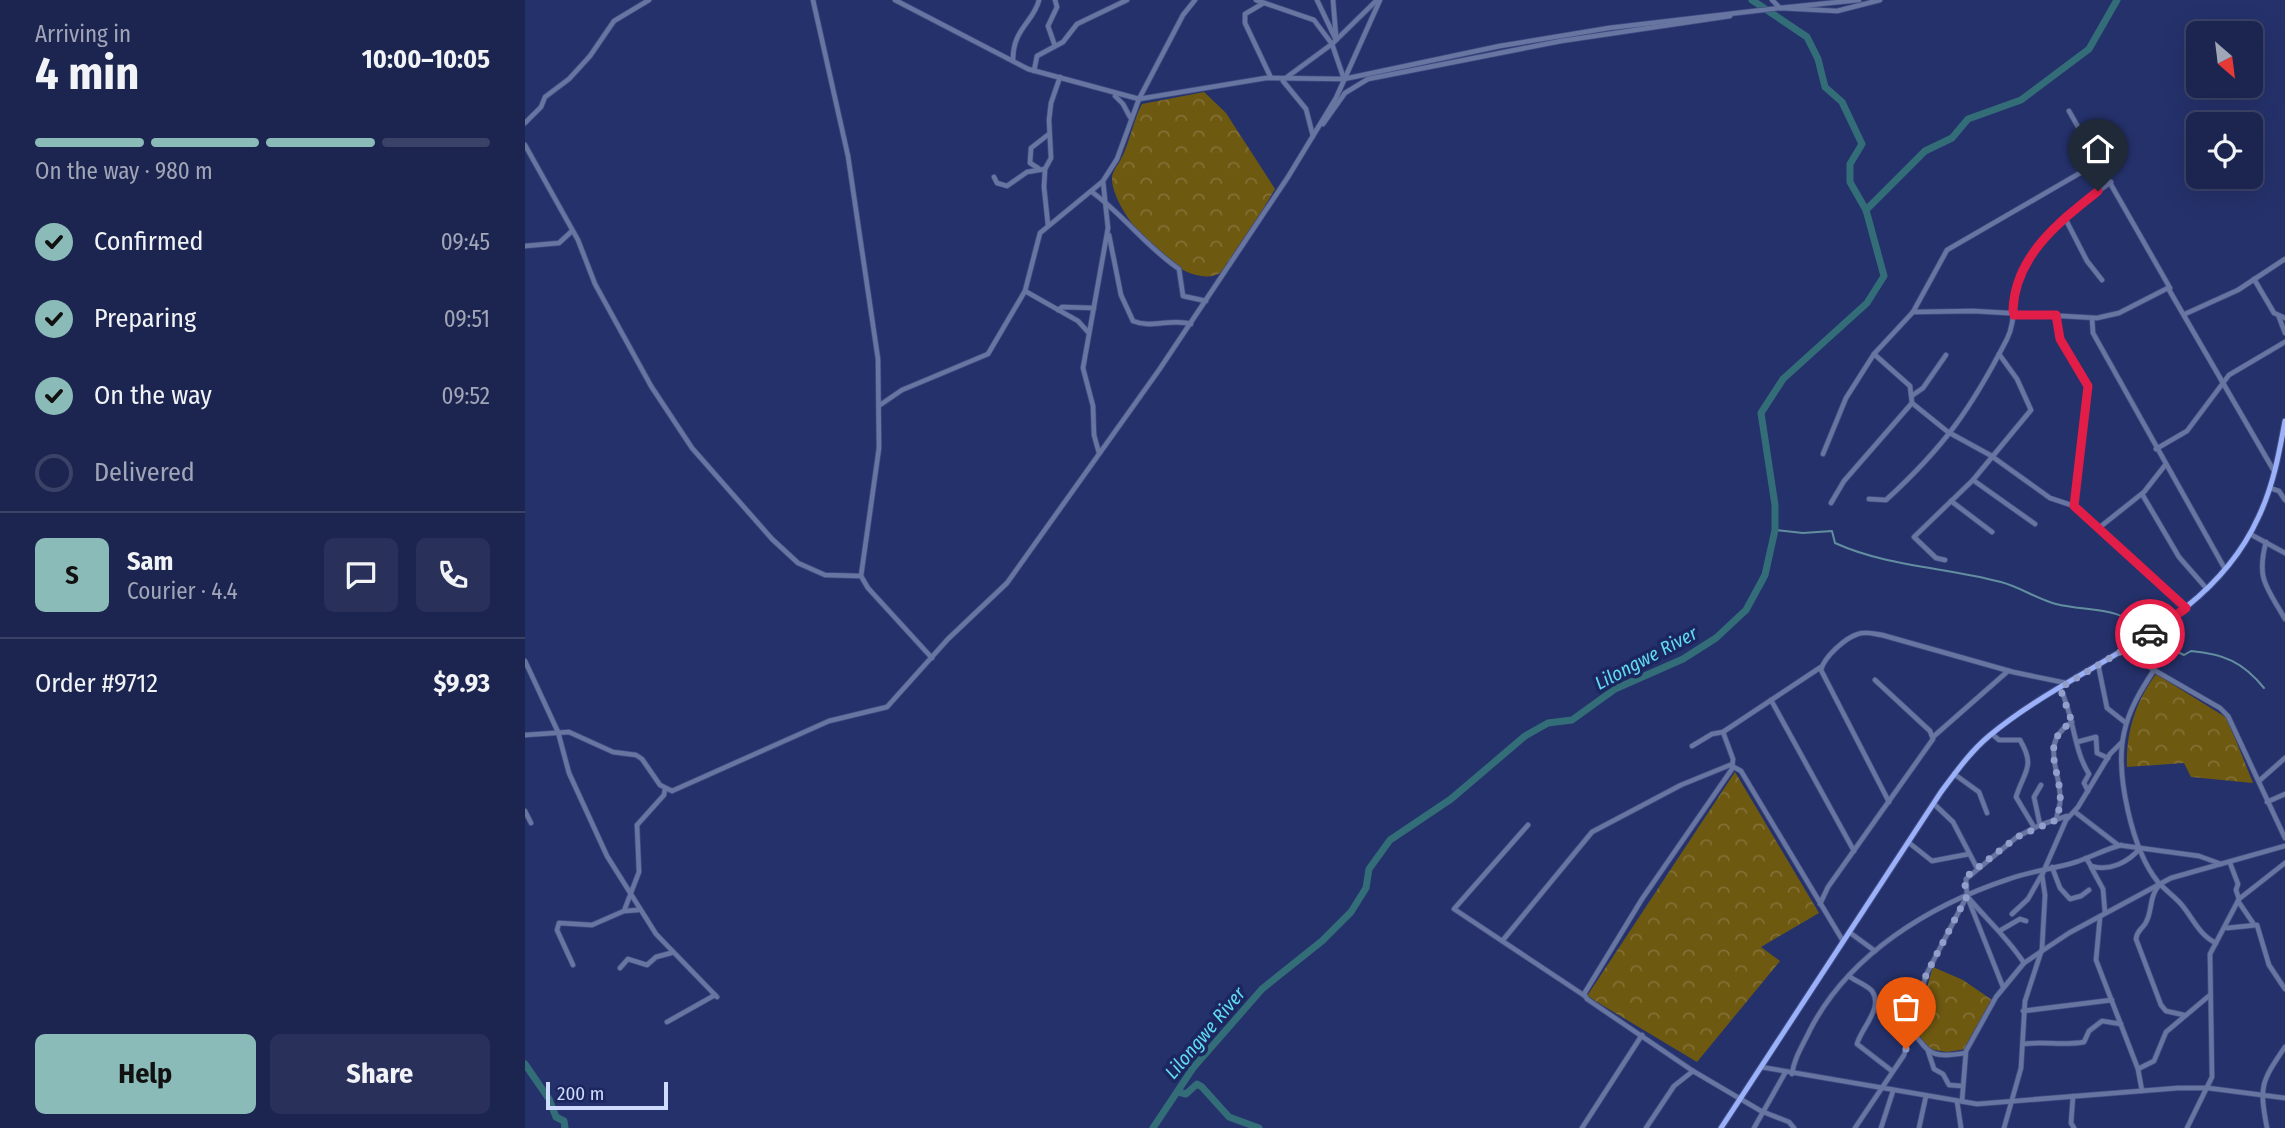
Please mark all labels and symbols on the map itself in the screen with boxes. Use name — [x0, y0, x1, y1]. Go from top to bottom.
north arrow — [2186, 21, 2263, 98]
pin — [2068, 119, 2128, 191]
courier — [2115, 599, 2185, 669]
water label: Lilongwe River — [1591, 621, 1702, 695]
pin — [1876, 977, 1936, 1049]
water label: Lilongwe River — [1160, 981, 1251, 1084]
scale bar — [546, 1079, 669, 1111]

